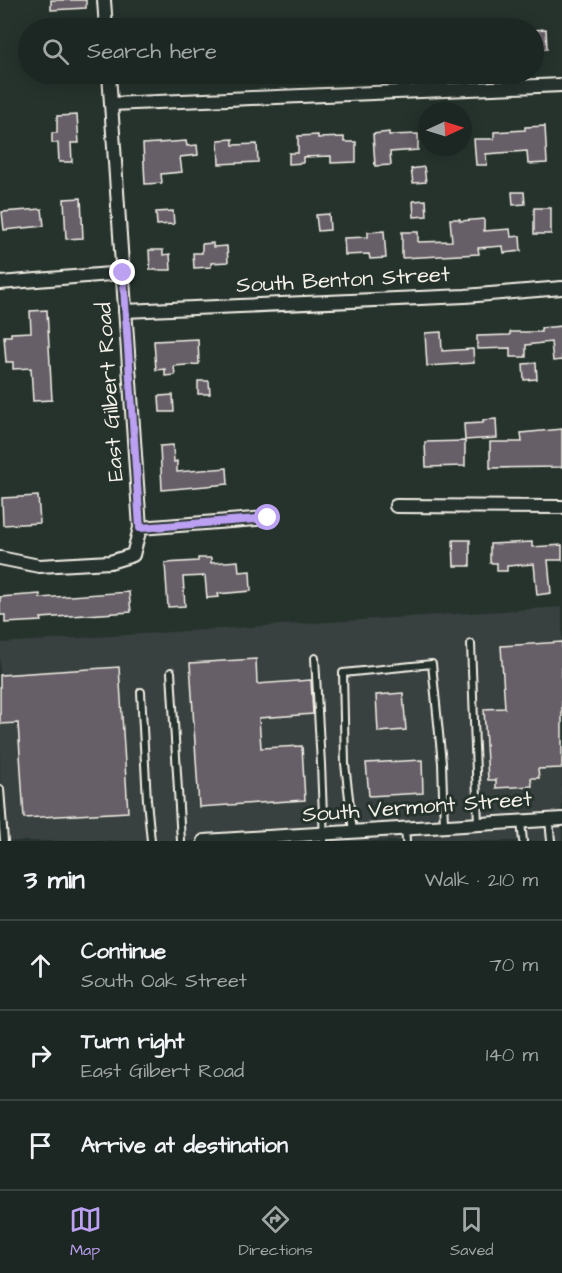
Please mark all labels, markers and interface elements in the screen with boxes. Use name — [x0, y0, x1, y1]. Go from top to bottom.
search box — [18, 18, 544, 84]
icon: search — [39, 35, 72, 68]
text: Search here — [87, 36, 217, 67]
north arrow — [418, 102, 472, 156]
route end — [109, 259, 135, 285]
street label: South Benton Street — [235, 259, 451, 301]
street label: East Gilbert Road — [88, 301, 132, 483]
route start — [254, 504, 280, 530]
street label: South Vermont Street — [301, 784, 533, 830]
text: 3 min — [24, 862, 85, 898]
text: Walk · 210 m — [425, 866, 538, 894]
text: Continue — [81, 936, 166, 967]
icon: ahead — [24, 949, 57, 982]
text: 70 m — [490, 951, 538, 979]
text: South Oak Street — [81, 967, 247, 995]
text: Turn right — [81, 1026, 184, 1057]
icon: right — [24, 1039, 57, 1072]
text: 140 m — [486, 1041, 538, 1069]
text: East Gilbert Road — [81, 1057, 244, 1085]
icon: arrive — [24, 1129, 57, 1162]
text: Arrive at destination — [81, 1130, 288, 1161]
tab: Map — [69, 1203, 102, 1261]
tab: Directions — [239, 1203, 313, 1261]
tab: Saved — [450, 1203, 493, 1261]

